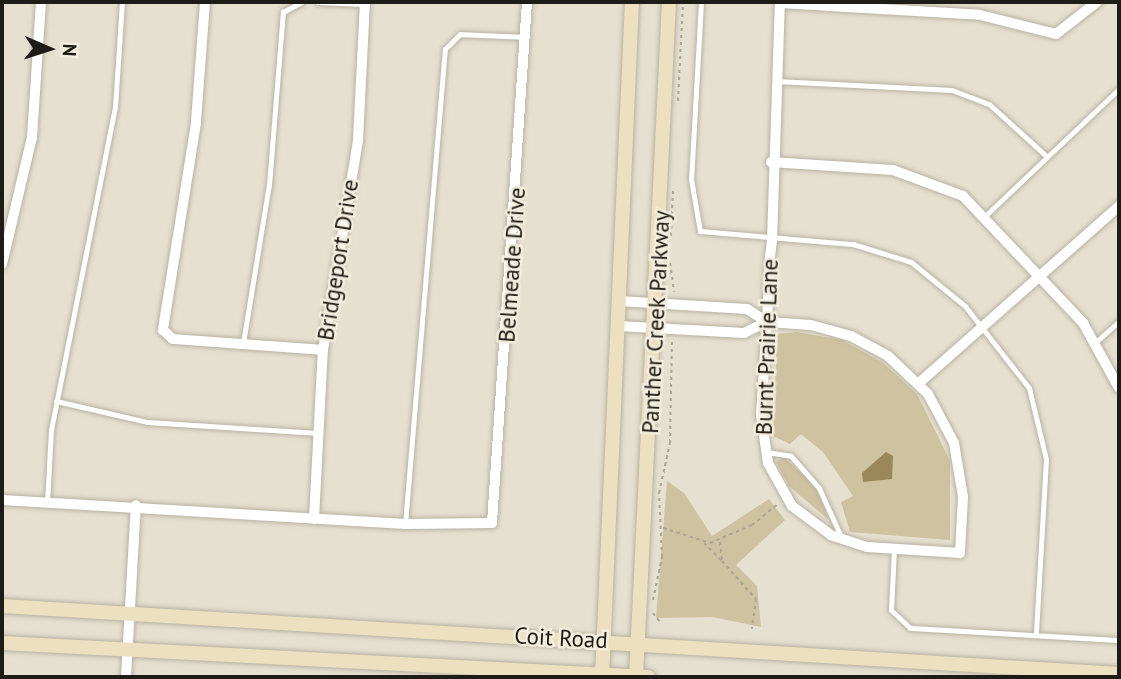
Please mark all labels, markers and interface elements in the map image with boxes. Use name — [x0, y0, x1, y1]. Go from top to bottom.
north arrow — [14, 14, 84, 84]
text: N — [58, 43, 82, 57]
street label: Bridgeport Drive — [312, 178, 364, 342]
street label: Belmeade Drive — [493, 187, 531, 343]
street label: Panther Creek Parkway — [636, 209, 676, 435]
street label: Burnt Prairie Lane — [750, 258, 784, 436]
street label: Coit Road — [514, 622, 608, 654]

